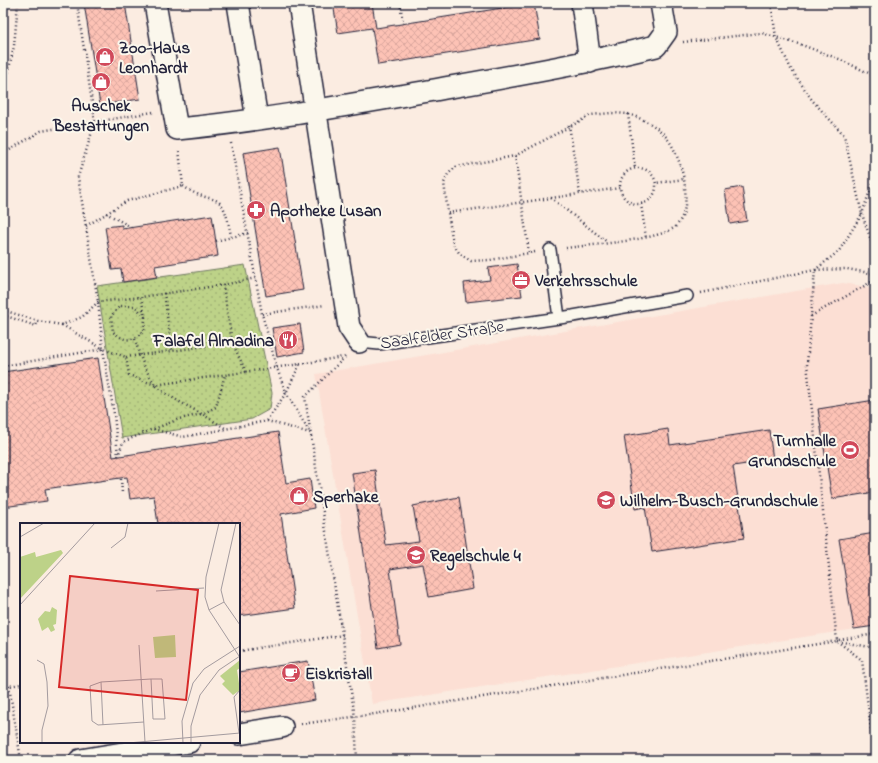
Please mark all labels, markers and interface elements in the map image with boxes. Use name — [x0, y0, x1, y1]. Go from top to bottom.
place label: Zoo-Haus Leonhardt — [119, 36, 190, 81]
shop icon: Zoo-Haus Leonhardt — [94, 46, 116, 68]
shop icon: Auschek Bestattungen — [90, 71, 112, 93]
place label: Auschek Bestattungen — [52, 94, 149, 141]
pharmacy icon: Apotheke Lusan — [245, 199, 267, 221]
place label: Apotheke Lusan — [270, 199, 382, 224]
office icon: Verkehrsschule — [510, 269, 532, 291]
place label: Verkehrsschule — [534, 269, 639, 294]
street label: Saalfelder Straße — [379, 314, 506, 357]
place label: Falafel Almadina — [152, 329, 274, 354]
restaurant icon: Falafel Almadina — [277, 329, 299, 351]
place label: Turnhalle Grundschule — [748, 429, 837, 474]
sports icon: Turnhalle Grundschule — [839, 439, 861, 461]
shop icon: Sperhake — [288, 485, 310, 507]
place label: Sperhake — [313, 485, 380, 510]
school or university icon: Wilhelm-Busch-Grundschule — [595, 489, 617, 511]
place label: Wilhelm-Busch-Grundschule — [620, 489, 819, 514]
inset map — [20, 523, 240, 743]
school or university icon: Regelschule 4 — [405, 544, 427, 566]
place label: Regelschule 4 — [430, 544, 522, 571]
cafe icon: Eiskristall — [280, 662, 302, 684]
place label: Eiskristall — [305, 662, 372, 687]

